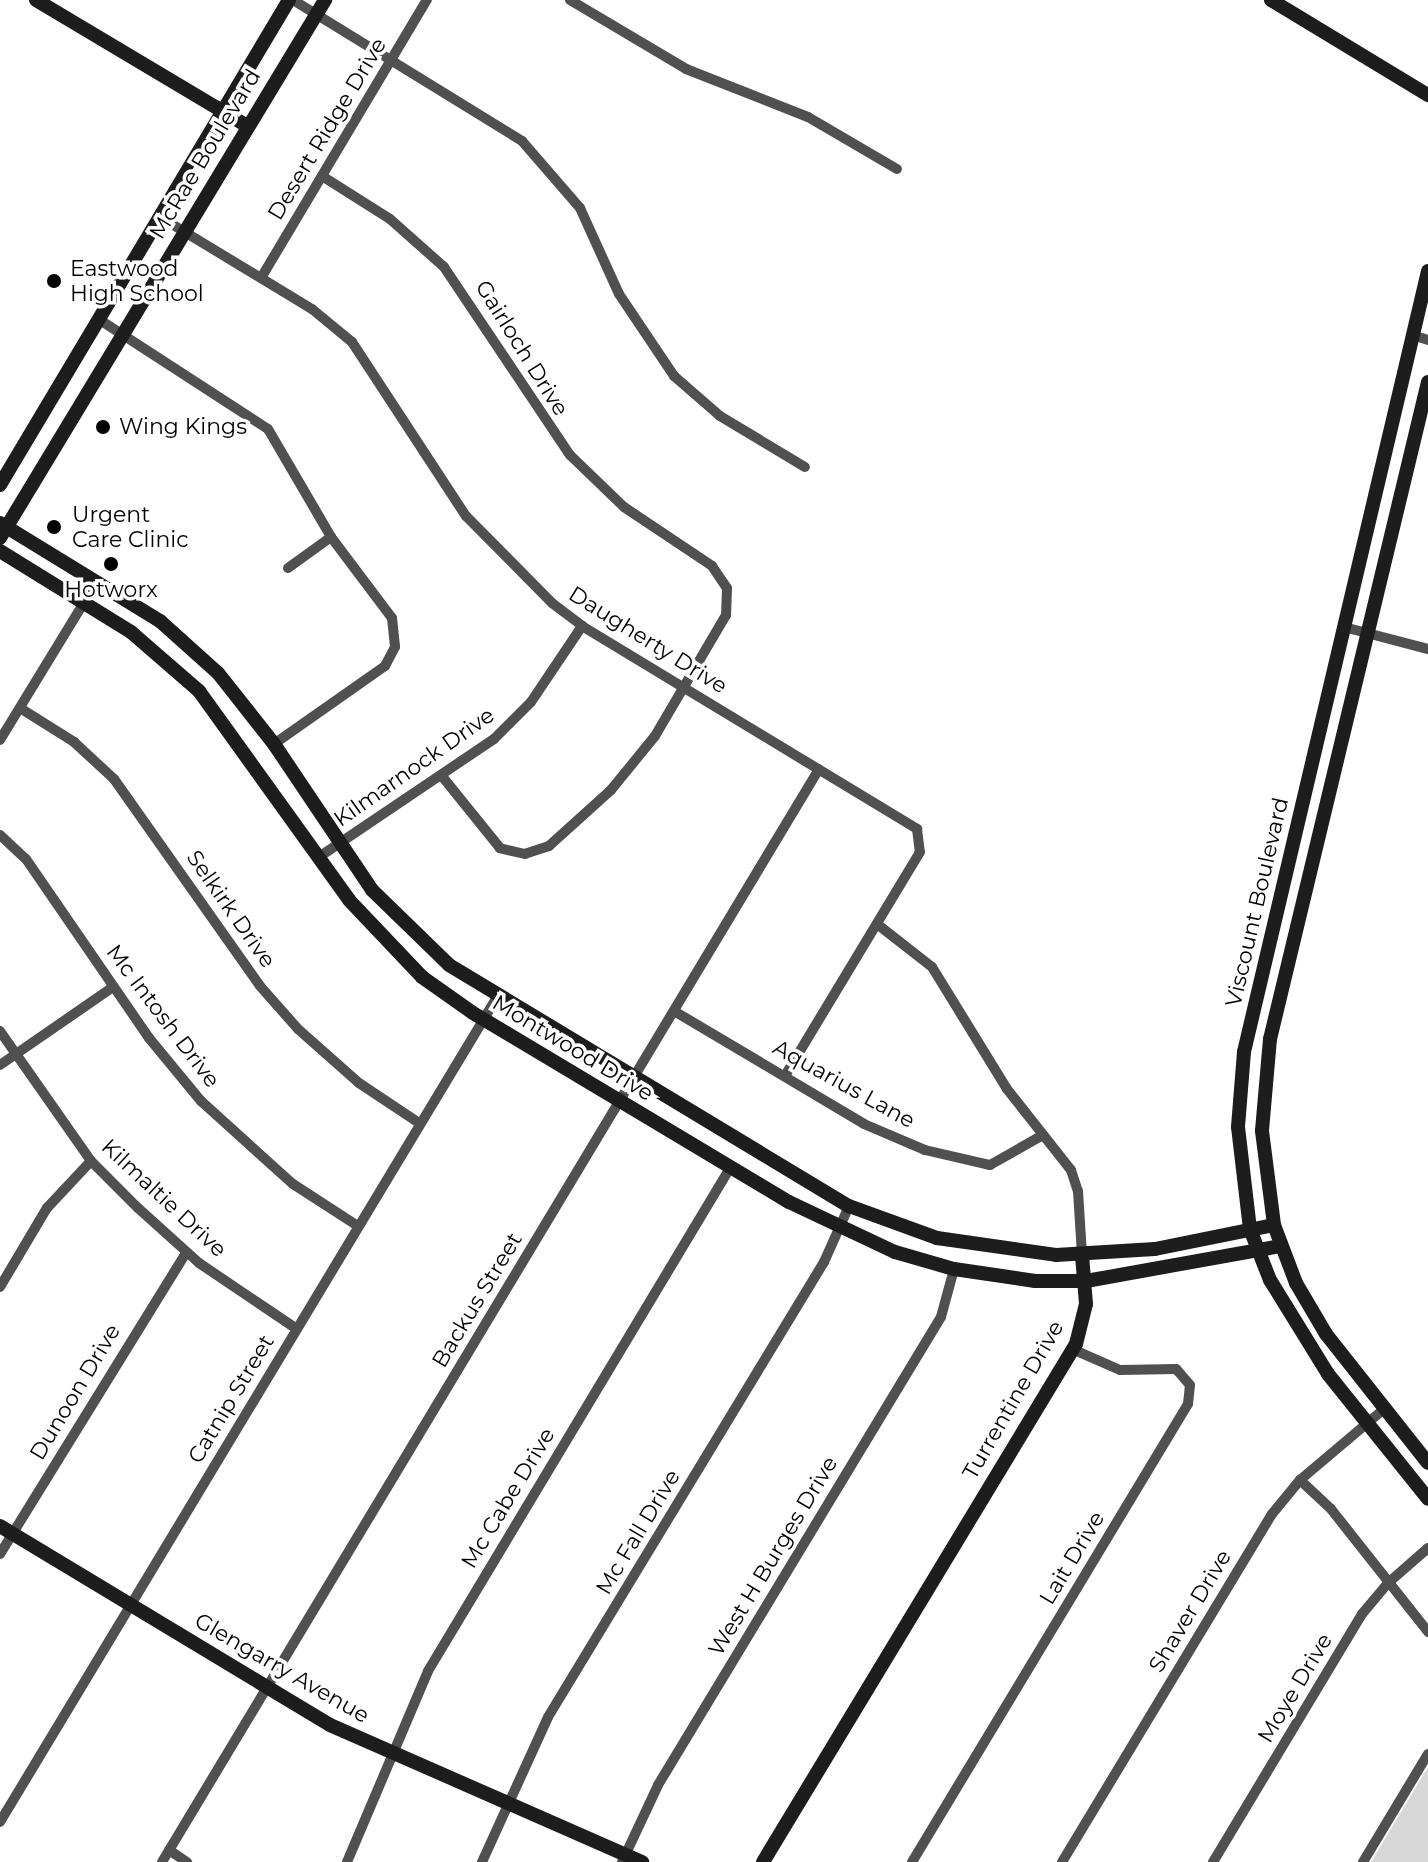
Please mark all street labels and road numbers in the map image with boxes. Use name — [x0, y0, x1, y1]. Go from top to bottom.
street label: Desert Ridge Drive — [262, 33, 392, 225]
street label: McRae Boulevard — [144, 64, 266, 244]
street label: Gairloch Drive — [470, 275, 574, 421]
street label: Daugherty Drive — [564, 581, 732, 699]
street label: Kilmarnock Drive — [329, 702, 499, 832]
street label: Viscount Boulevard — [1220, 795, 1294, 1009]
street label: Selkirk Drive — [181, 845, 281, 973]
street label: Mc Intosh Drive — [101, 939, 225, 1093]
street label: Montwood Drive — [488, 989, 658, 1107]
street label: Aquarius Lane — [768, 1034, 920, 1134]
street label: Kilmaltie Drive — [96, 1133, 232, 1263]
street label: Backus Street — [426, 1228, 528, 1372]
street label: Turrentine Drive — [957, 1316, 1069, 1484]
street label: Dunoon Drive — [24, 1319, 126, 1465]
street label: Catnip Street — [182, 1330, 280, 1468]
street label: Mc Cabe Drive — [456, 1423, 560, 1573]
street label: West H Burges Drive — [703, 1451, 843, 1661]
street label: Mc Fall Drive — [590, 1465, 686, 1599]
street label: Lait Drive — [1034, 1507, 1110, 1609]
street label: Shaver Drive — [1143, 1545, 1237, 1677]
street label: Glengarry Avenue — [190, 1607, 374, 1729]
street label: Moye Drive — [1252, 1629, 1338, 1747]

